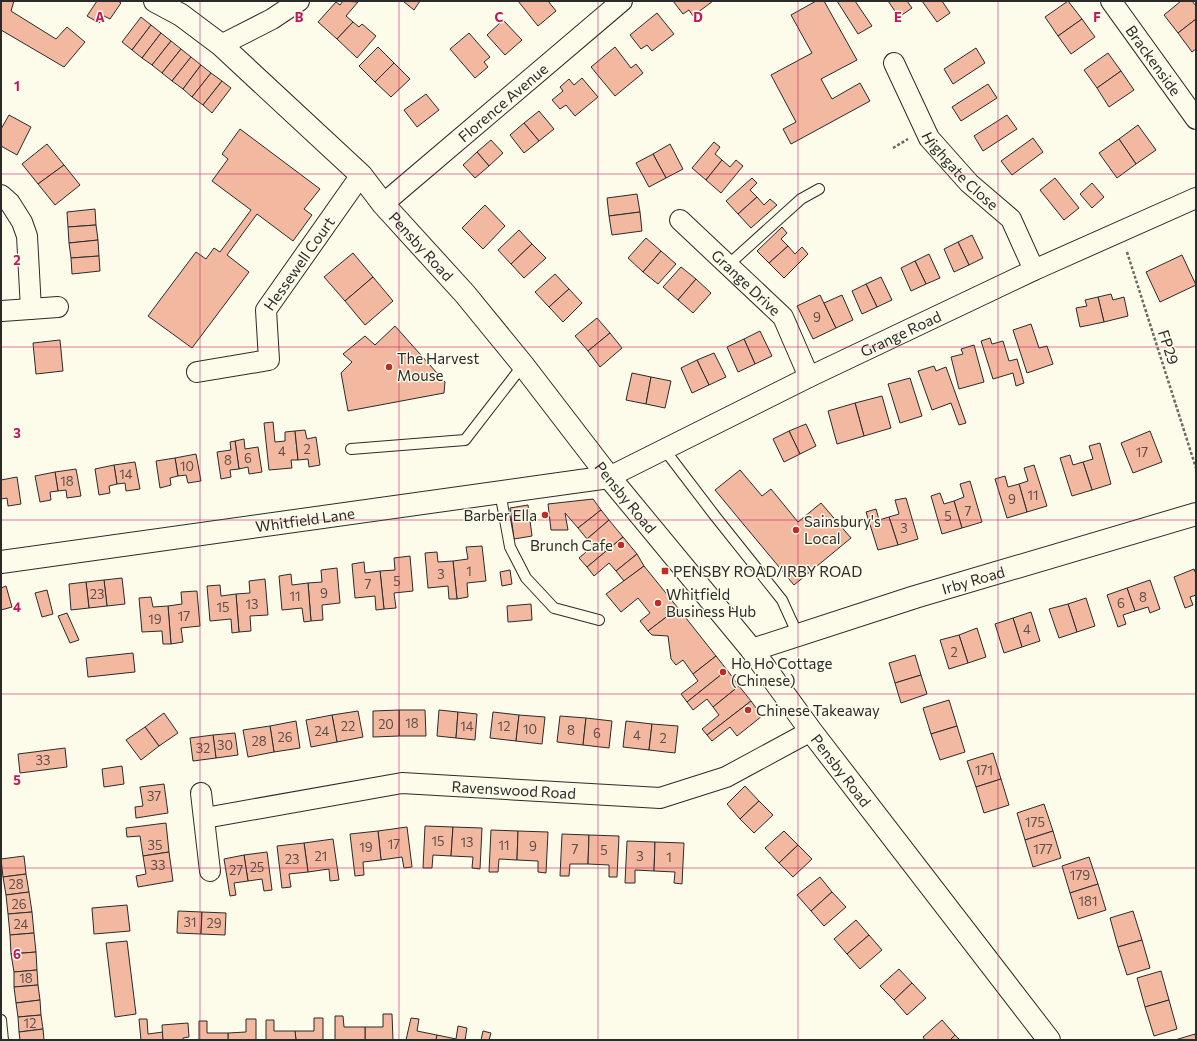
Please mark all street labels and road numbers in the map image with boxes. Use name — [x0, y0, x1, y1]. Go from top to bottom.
street label: Brackenside — [1122, 22, 1185, 99]
street label: Florence Avenue — [454, 59, 551, 145]
street label: Highgate Close — [918, 129, 1002, 213]
street label: Pensby Road — [385, 208, 457, 284]
street label: Hessewell Court — [260, 213, 338, 314]
street label: Grange Drive — [708, 246, 785, 319]
street label: Grange Road — [857, 307, 944, 360]
street label: FP29 — [1155, 327, 1183, 367]
street label: Pensby Road — [591, 458, 660, 537]
street label: Whitfield Lane — [254, 504, 356, 535]
street label: Irby Road — [940, 562, 1007, 598]
street label: Pensby Road — [808, 730, 875, 810]
street label: Ravenswood Road — [451, 777, 576, 802]

